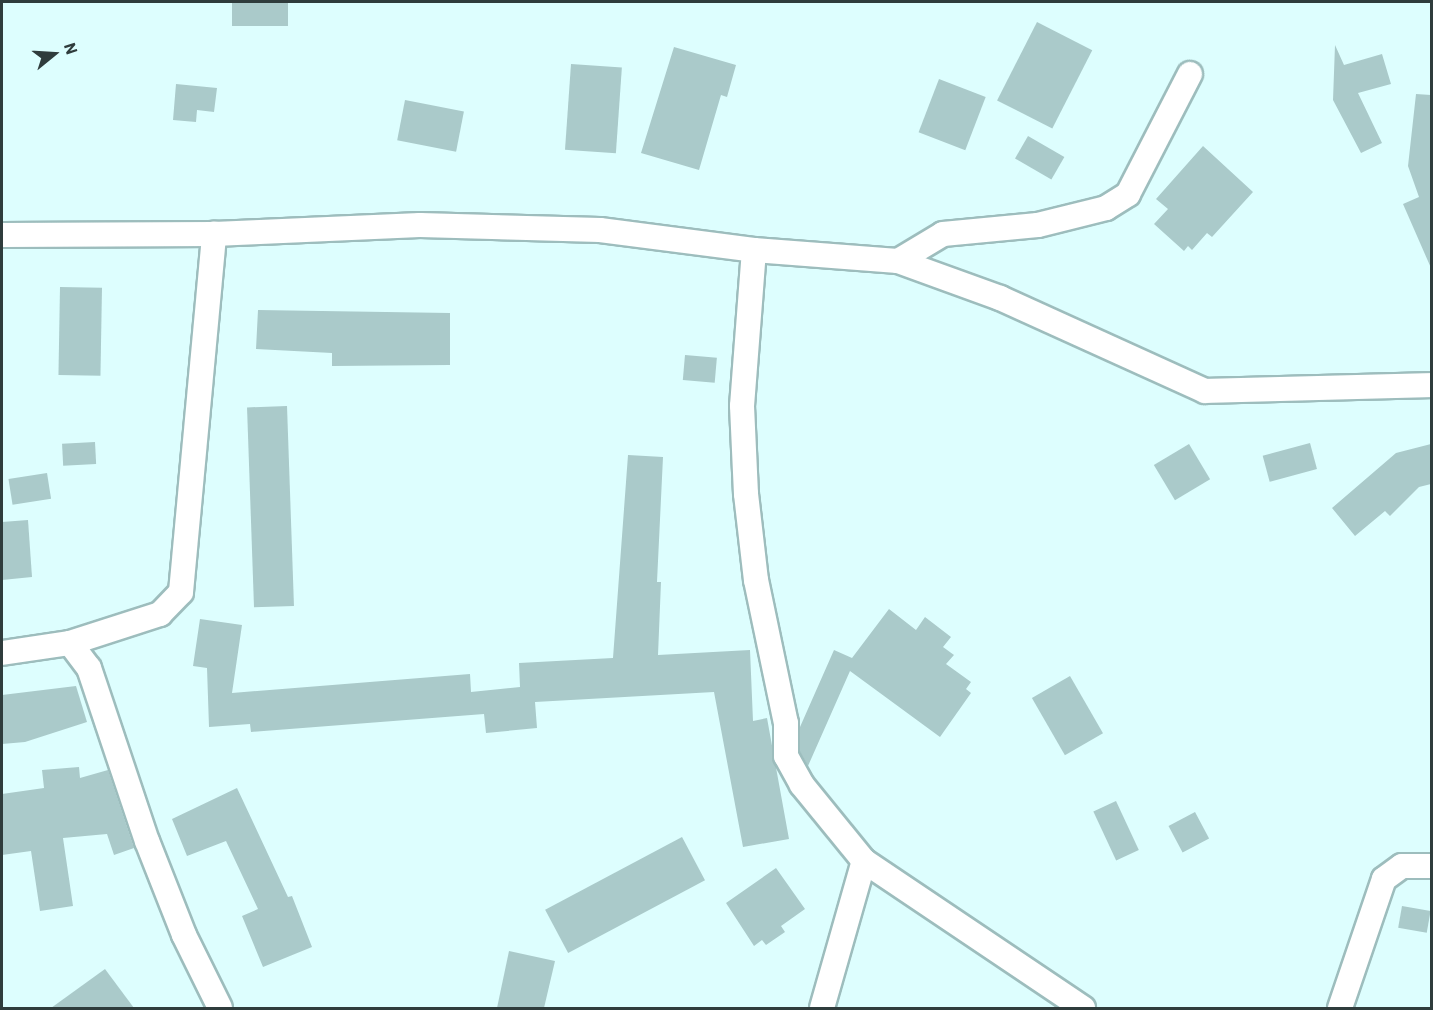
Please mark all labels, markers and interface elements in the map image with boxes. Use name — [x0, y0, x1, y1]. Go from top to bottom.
north arrow — [24, 24, 84, 84]
text: N — [61, 40, 82, 56]

